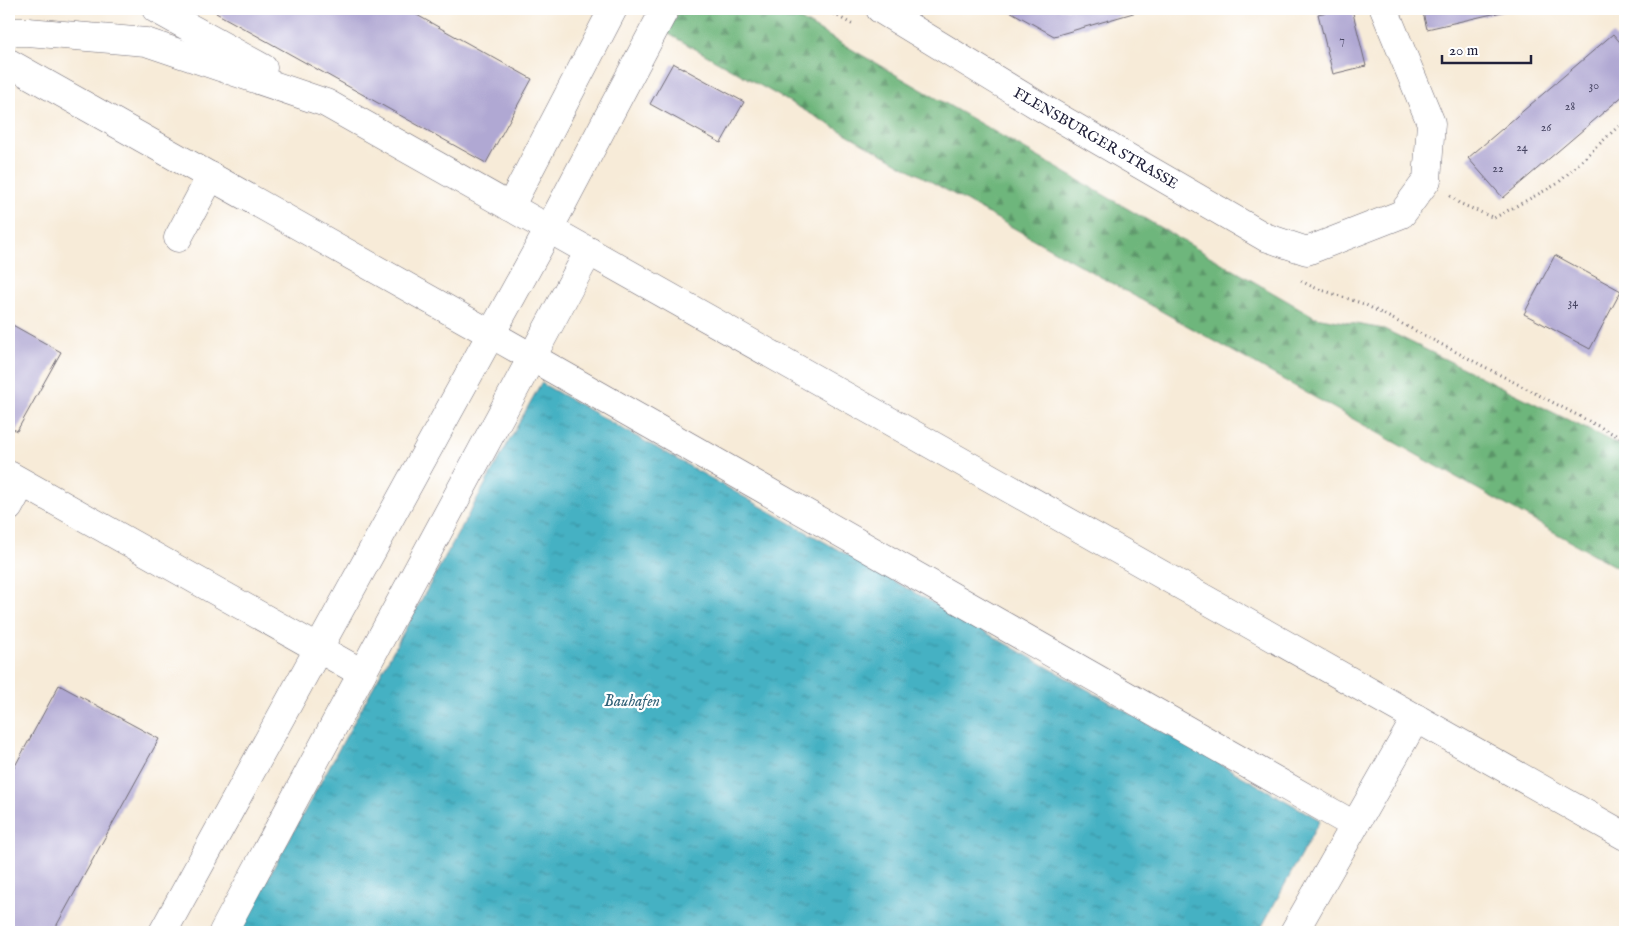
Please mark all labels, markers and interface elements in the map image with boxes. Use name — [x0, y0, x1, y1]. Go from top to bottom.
scale bar — [1442, 32, 1530, 64]
house number: 7 — [1339, 33, 1345, 48]
text: 20 m — [1449, 41, 1479, 60]
house number: 30 — [1589, 78, 1599, 93]
street label: FLENSBURGER STRASSE — [1010, 83, 1182, 193]
house number: 28 — [1565, 99, 1575, 114]
house number: 26 — [1541, 120, 1552, 135]
house number: 24 — [1516, 140, 1528, 155]
house number: 22 — [1492, 161, 1504, 176]
house number: 34 — [1568, 295, 1578, 310]
water label: Bauhafen — [604, 692, 660, 712]

